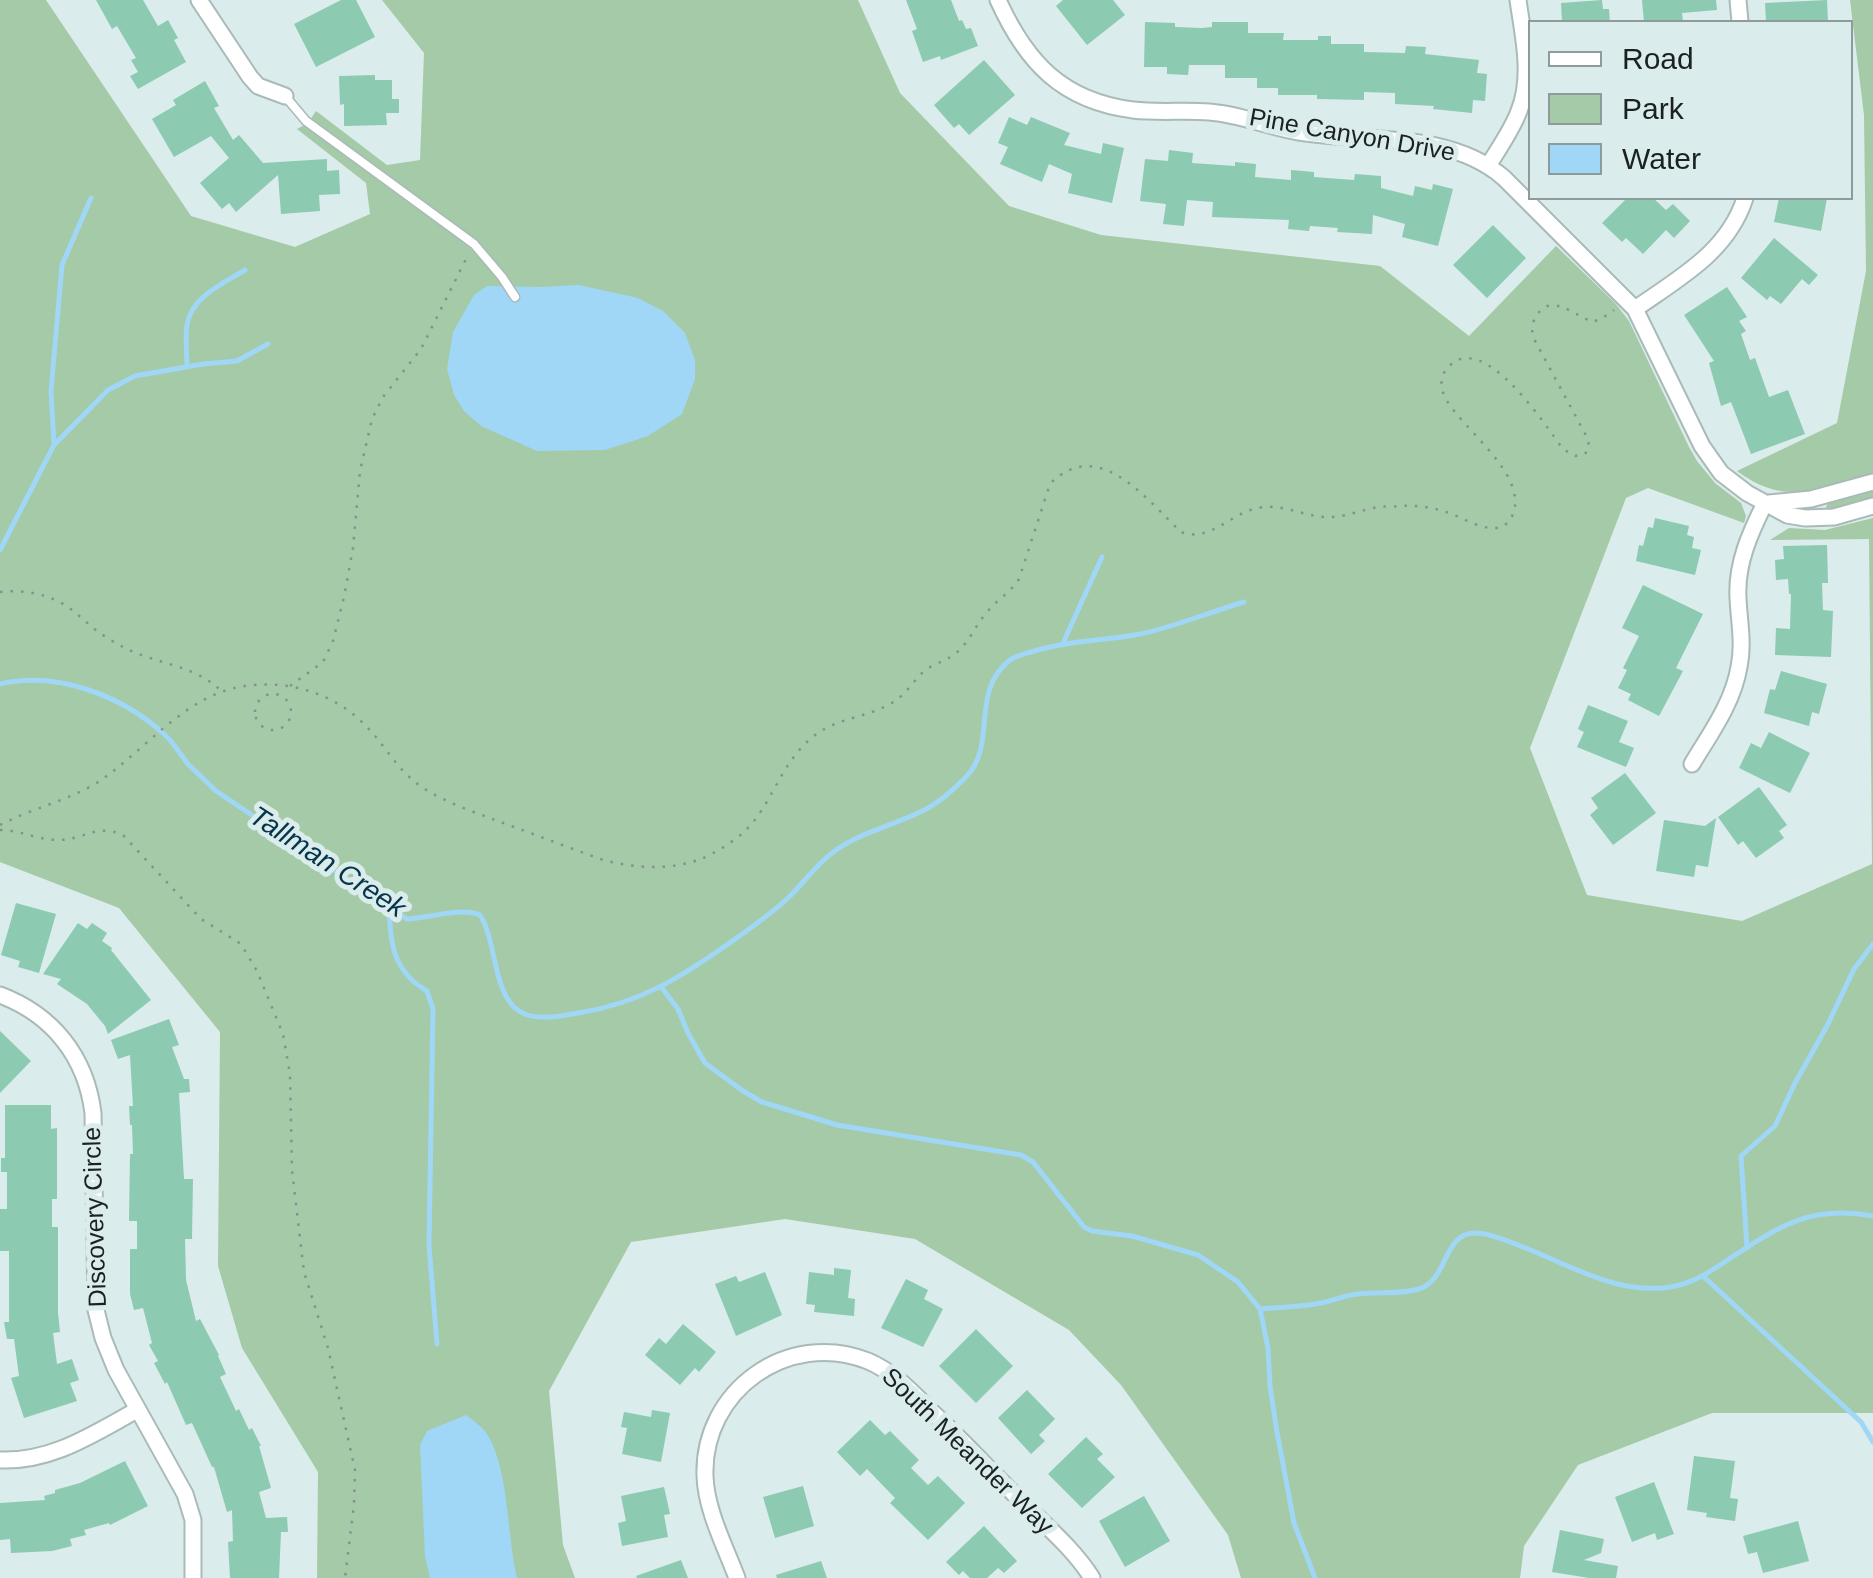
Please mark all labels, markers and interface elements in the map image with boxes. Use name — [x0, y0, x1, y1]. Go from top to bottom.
legend — [1528, 20, 1853, 200]
text: Road — [1622, 42, 1694, 75]
text: Park — [1622, 92, 1684, 125]
street label: Pine Canyon Drive — [1247, 103, 1457, 169]
text: Water — [1622, 142, 1701, 175]
water label: Tallman Creek — [243, 800, 411, 926]
street label: Discovery Circle — [78, 1126, 114, 1308]
street label: South Meander Way — [875, 1362, 1059, 1542]

